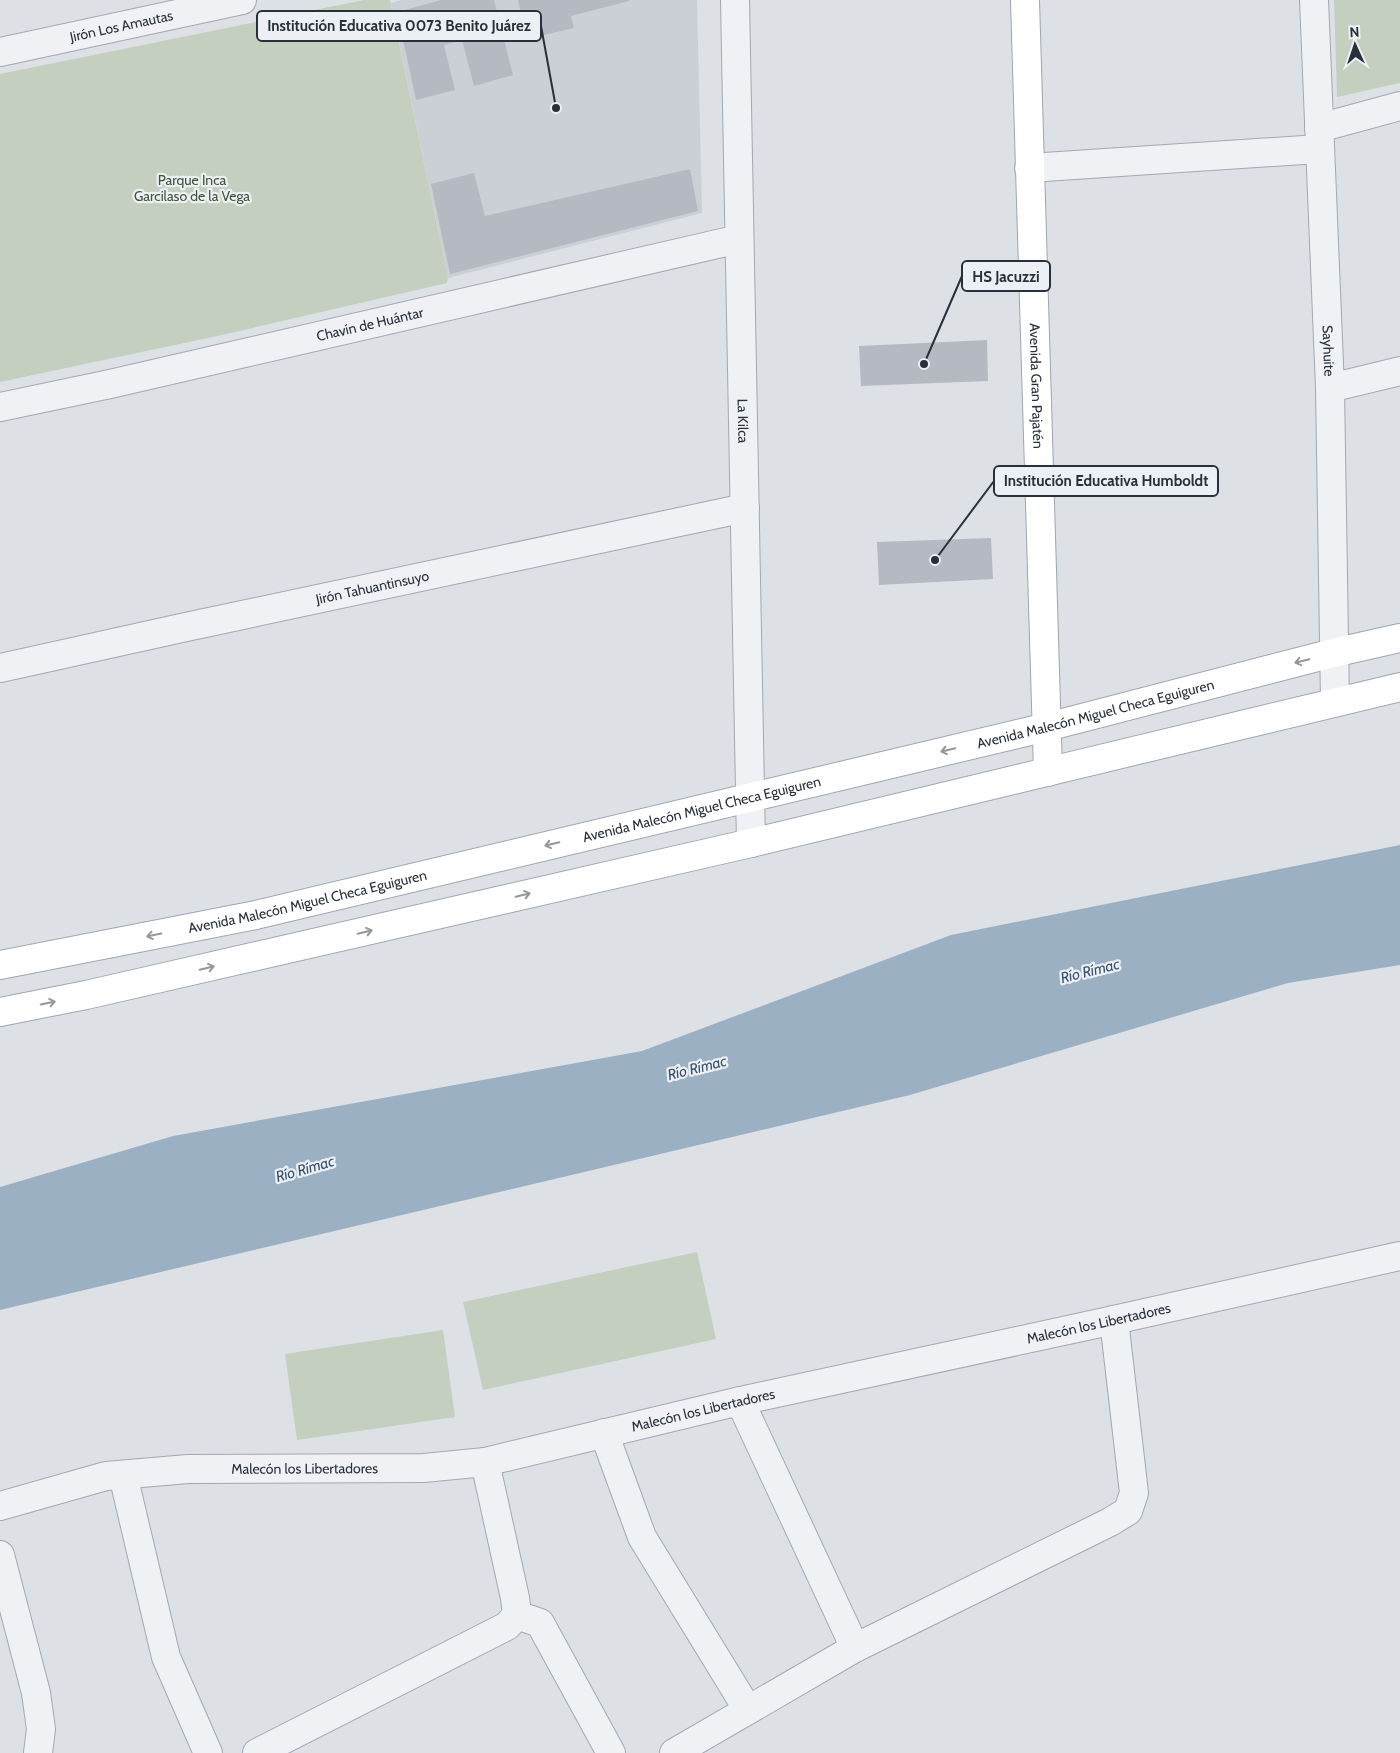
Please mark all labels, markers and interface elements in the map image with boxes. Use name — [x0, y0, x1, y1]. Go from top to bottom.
street label: Jirón Los Amautas — [67, 6, 175, 46]
callout: Institución Educativa 0073 Benito Juárez — [257, 11, 541, 41]
text: Institución Educativa 0073 Benito Juárez — [267, 17, 531, 35]
north arrow — [1330, 20, 1380, 70]
text: N — [1349, 23, 1360, 41]
park label: Parque Inca Garcilaso de la Vega — [134, 171, 250, 205]
callout: HS Jacuzzi — [962, 261, 1050, 291]
text: HS Jacuzzi — [972, 268, 1040, 286]
street label: Chavín de Huántar — [315, 303, 426, 345]
street label: Avenida Gran Pajatén — [1026, 323, 1047, 449]
street label: Sayhuite — [1318, 325, 1339, 377]
street label: La Kilca — [734, 399, 752, 444]
callout: Institución Educativa Humboldt — [994, 466, 1218, 496]
text: Institución Educativa Humboldt — [1004, 472, 1208, 490]
street label: Jirón Tahuantinsuyo — [313, 566, 431, 608]
one-way arrow — [1294, 657, 1310, 667]
street label: Avenida Malecón Miguel Checa Eguiguren — [975, 675, 1216, 752]
one-way arrow — [941, 746, 957, 755]
street label: Avenida Malecón Miguel Checa Eguiguren — [581, 772, 823, 846]
one-way arrow — [544, 840, 560, 849]
street label: Avenida Malecón Miguel Checa Eguiguren — [187, 866, 429, 937]
one-way arrow — [515, 890, 531, 899]
one-way arrow — [357, 926, 373, 936]
one-way arrow — [147, 931, 163, 940]
water label: Río Rímac — [1059, 955, 1122, 987]
one-way arrow — [198, 963, 214, 972]
one-way arrow — [40, 997, 56, 1007]
water label: Río Rímac — [666, 1052, 729, 1084]
water label: Río Rímac — [274, 1152, 337, 1186]
street label: Malecón los Libertadores — [1025, 1299, 1173, 1348]
street label: Malecón los Libertadores — [630, 1385, 777, 1436]
street label: Malecón los Libertadores — [231, 1459, 378, 1478]

